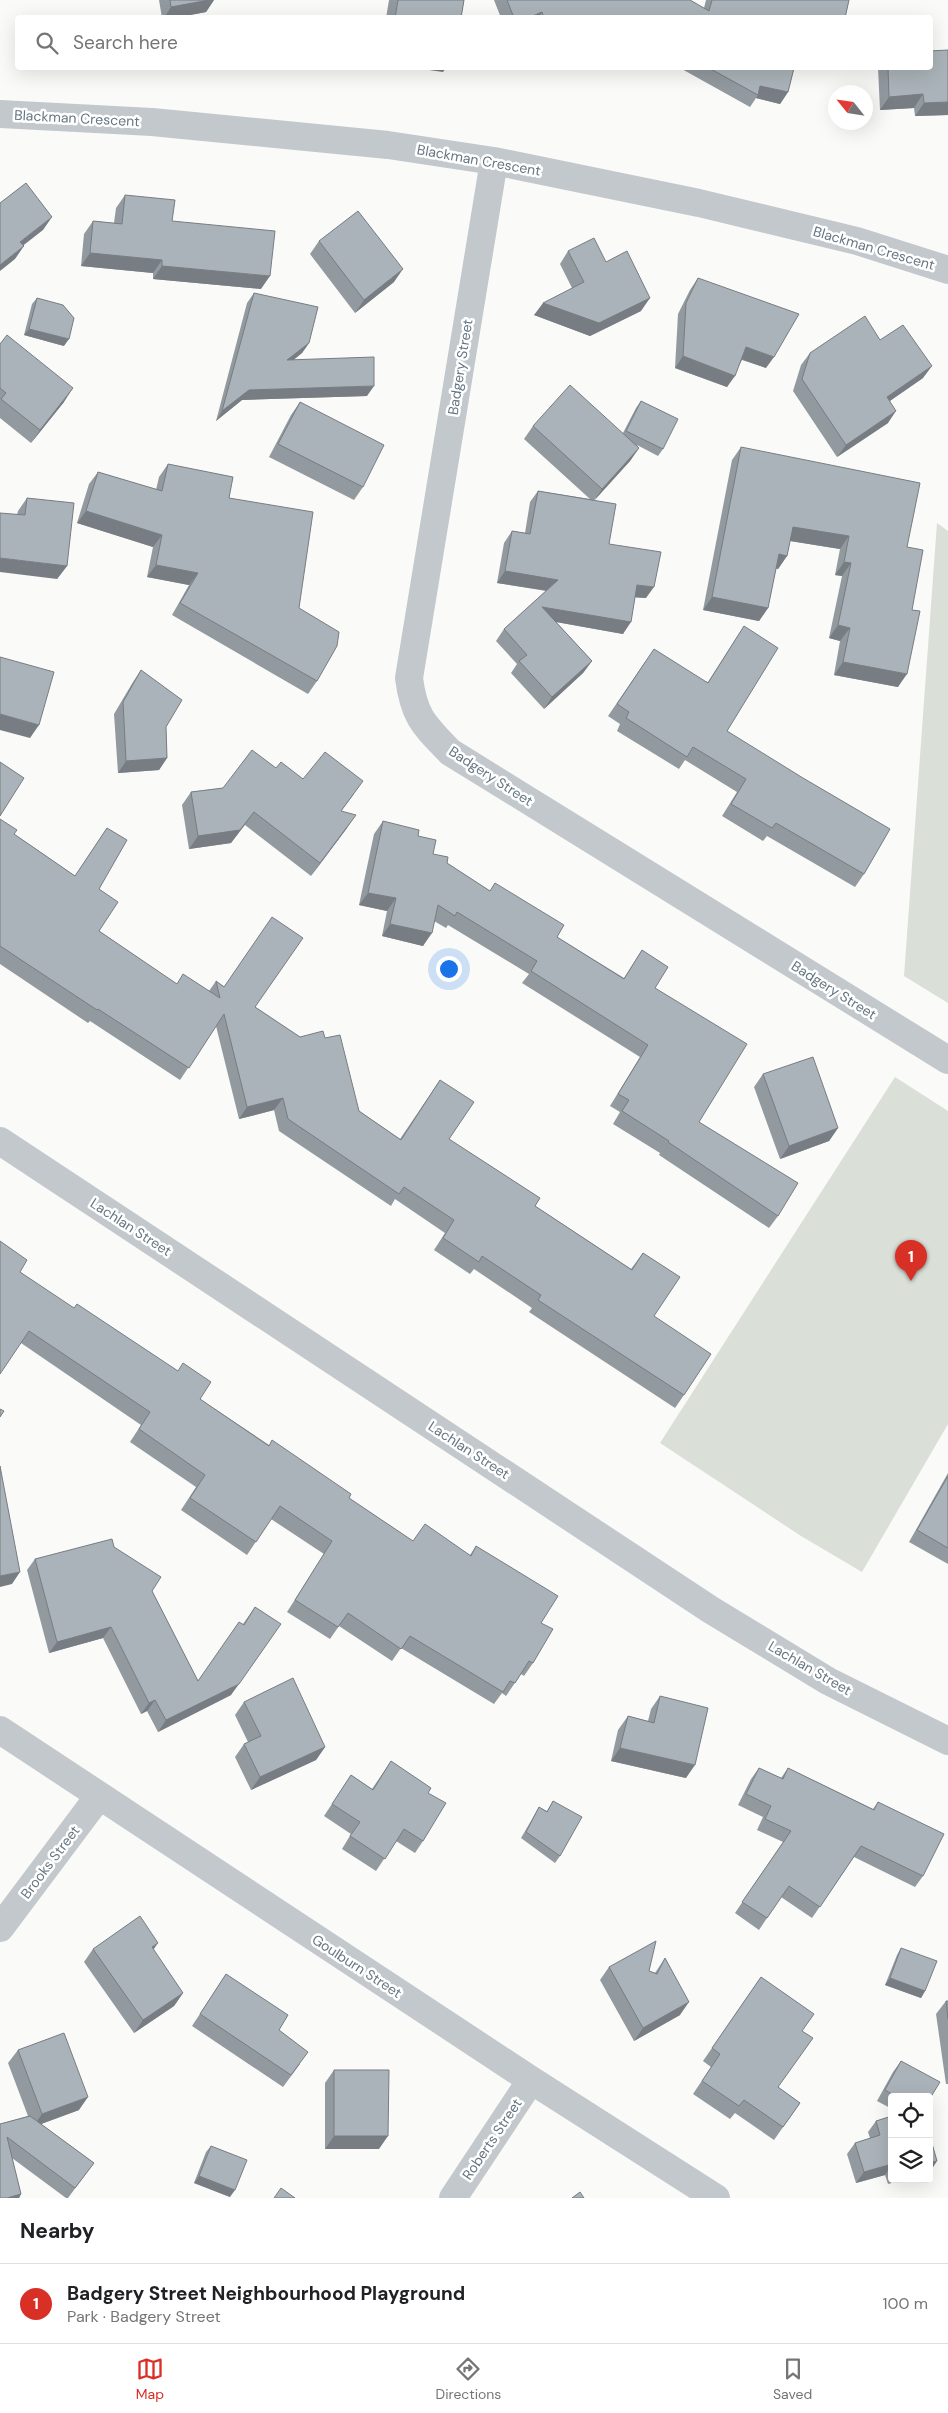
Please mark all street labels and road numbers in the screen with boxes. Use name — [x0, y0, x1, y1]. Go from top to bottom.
street label: Blackman Crescent — [14, 106, 140, 130]
street label: Blackman Crescent — [416, 140, 542, 180]
street label: Blackman Crescent — [811, 222, 937, 274]
street label: Badgery Street — [444, 318, 476, 416]
street label: Badgery Street — [446, 742, 536, 810]
street label: Badgery Street — [788, 957, 880, 1023]
street label: Lachlan Street — [87, 1194, 175, 1260]
street label: Lachlan Street — [425, 1417, 513, 1483]
street label: Lachlan Street — [765, 1637, 855, 1699]
street label: Brooks Street — [17, 1822, 83, 1902]
street label: Goulburn Street — [309, 1930, 405, 2002]
street label: Roberts Street — [458, 2095, 526, 2183]

